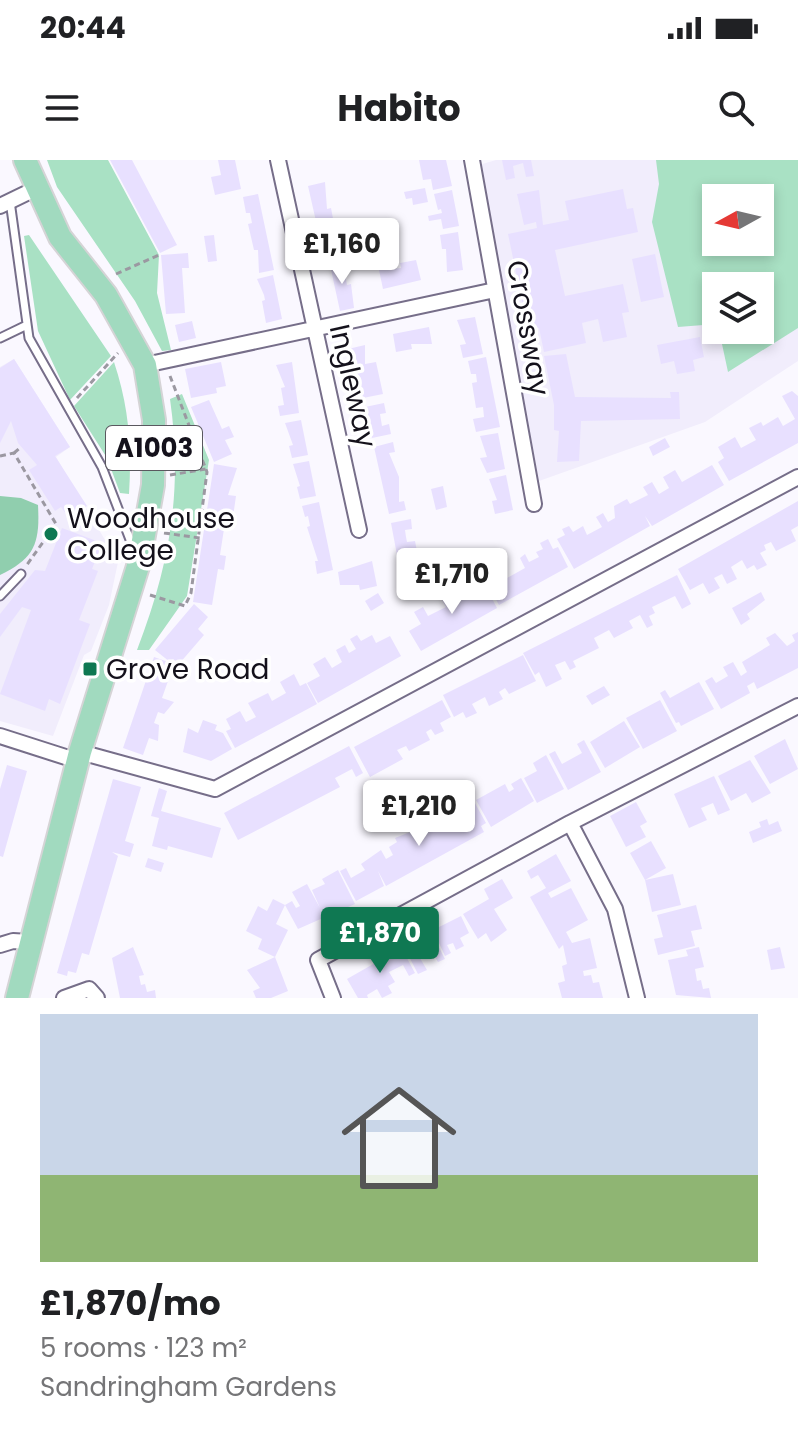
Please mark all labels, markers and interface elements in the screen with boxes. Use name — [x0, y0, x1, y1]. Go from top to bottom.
text: 20:44 — [40, 6, 126, 49]
text: Habito — [337, 83, 461, 134]
icon: menu — [40, 86, 84, 130]
icon: search — [714, 86, 758, 130]
north arrow — [702, 184, 774, 256]
map controls — [702, 184, 774, 344]
pin: £1,160 — [277, 218, 407, 286]
text: £1,160 — [303, 226, 381, 262]
street label: Crossway — [497, 257, 559, 399]
button: layers — [702, 272, 774, 344]
street label: Ingleway — [320, 320, 386, 452]
road number: A1003 — [106, 426, 202, 470]
place label: Woodhouse College — [67, 499, 235, 570]
marker: Woodhouse College — [42, 525, 60, 543]
pin: £1,710 — [387, 548, 517, 616]
text: £1,710 — [414, 556, 490, 592]
place label: Grove Road — [106, 650, 270, 689]
marker: Grove Road — [81, 660, 99, 678]
pin: £1,210 — [354, 780, 484, 848]
text: £1,210 — [381, 788, 457, 824]
pin: £1,870 — [315, 907, 445, 975]
text: £1,870 — [339, 915, 421, 951]
icon: home — [327, 1066, 471, 1210]
text: £1,870/mo — [40, 1279, 221, 1327]
text: 5 rooms · 123 m² — [40, 1330, 247, 1366]
text: Sandringham Gardens — [40, 1369, 337, 1405]

